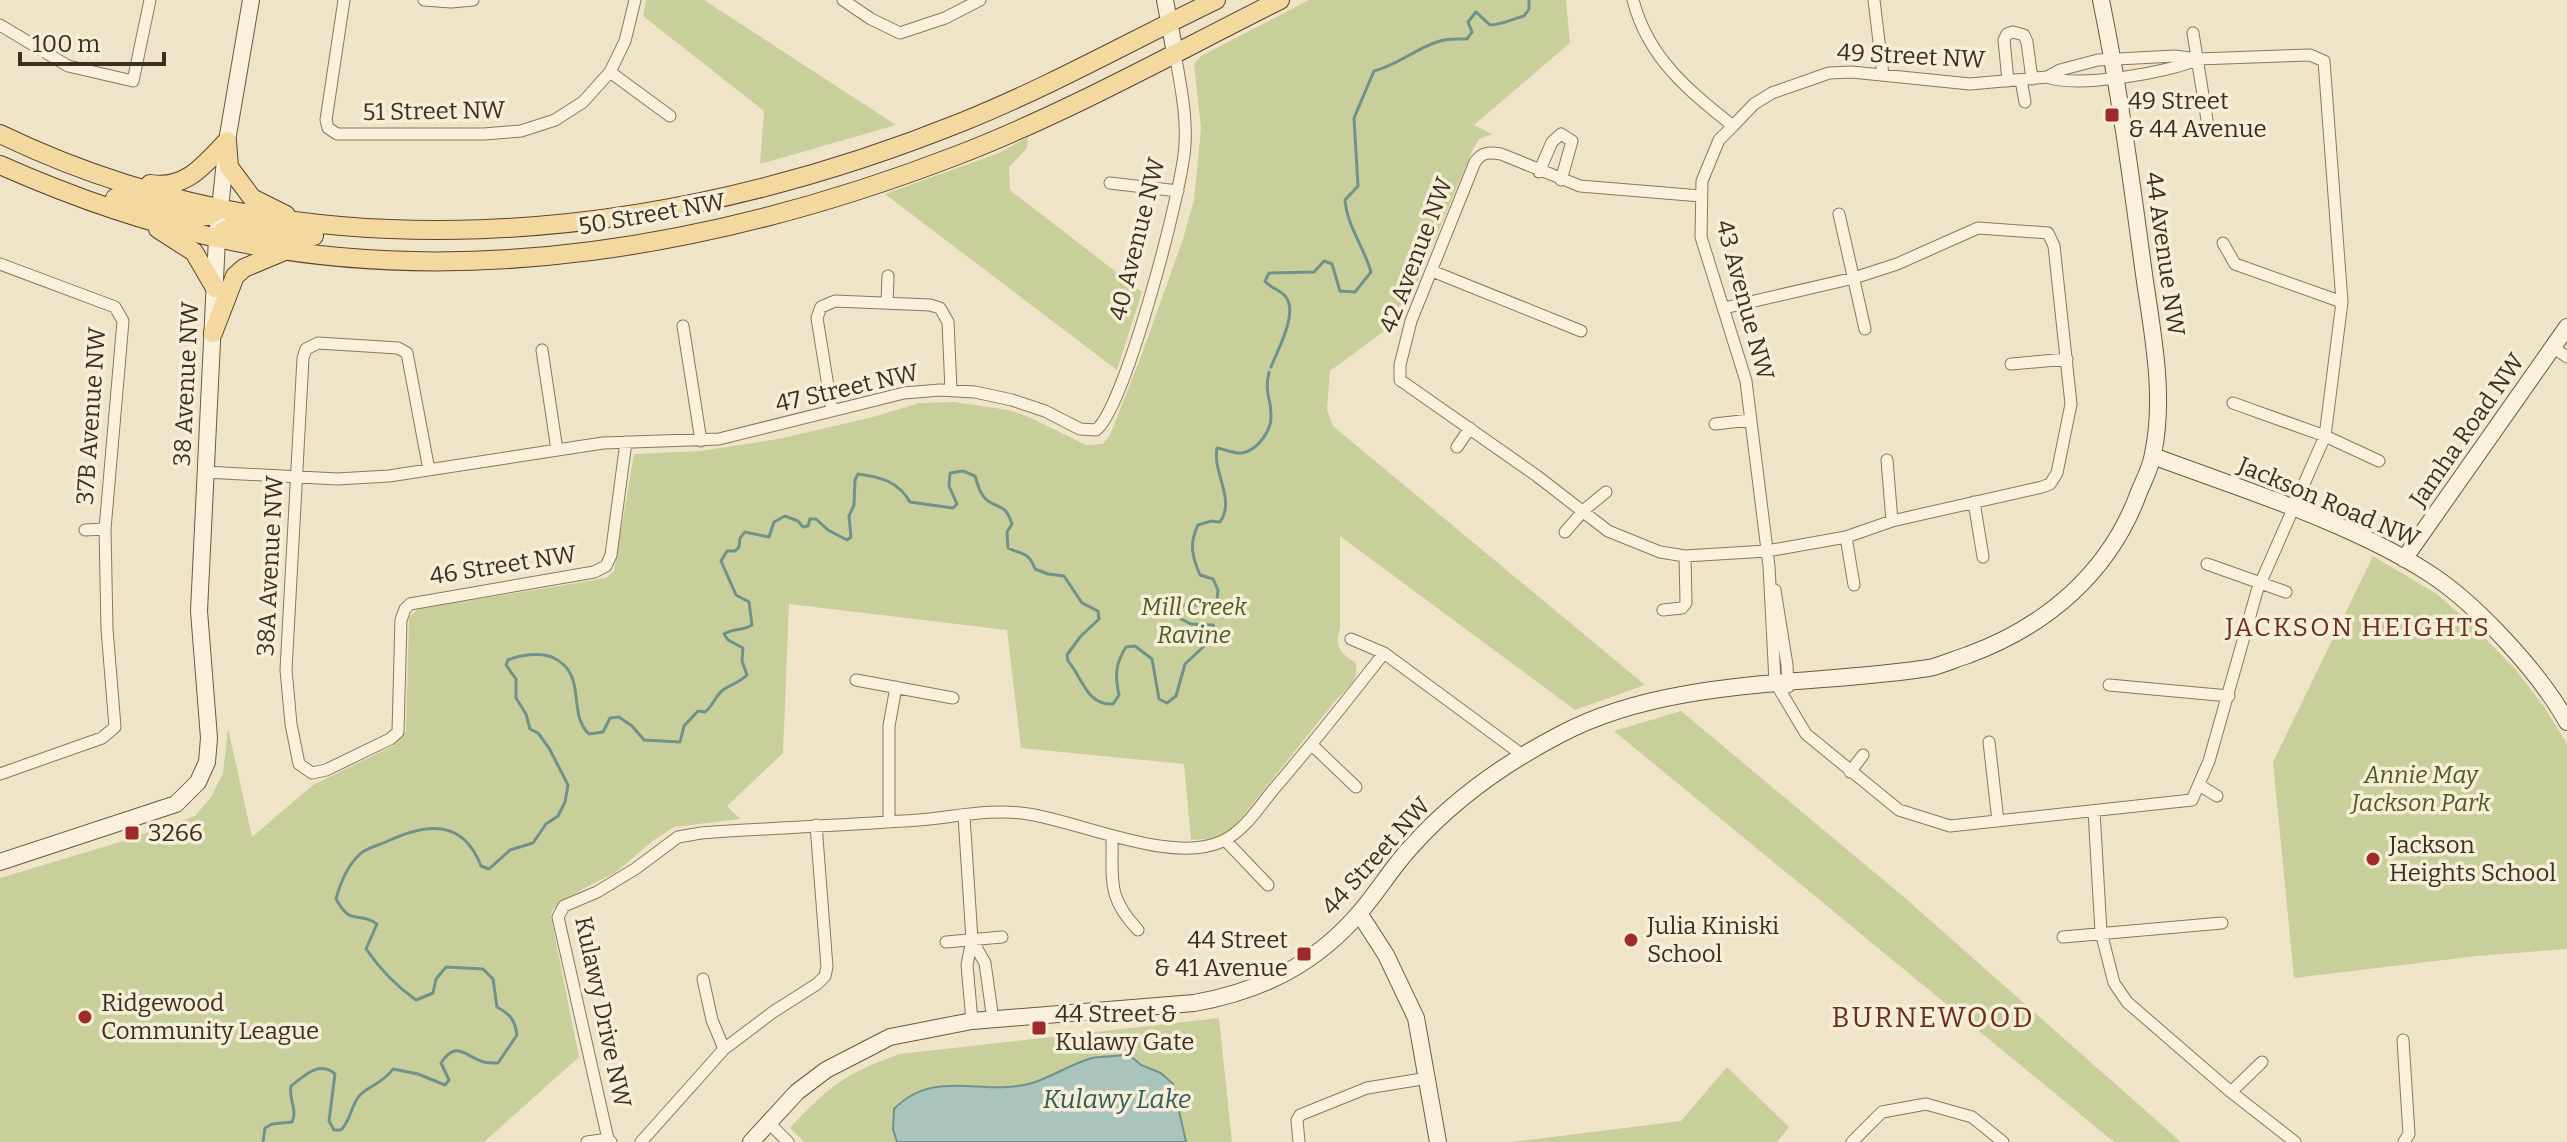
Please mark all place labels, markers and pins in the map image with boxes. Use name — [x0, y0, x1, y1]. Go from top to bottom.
place label: 49 Street & 44 Avenue — [2128, 87, 2267, 143]
marker: 49 Street & 44 Avenue — [2103, 106, 2121, 124]
place label: 3266 — [148, 819, 203, 847]
marker: 3266 — [123, 824, 141, 842]
place label: Jackson Heights School — [2388, 831, 2556, 887]
marker: Jackson Heights School — [2364, 850, 2382, 868]
place label: Julia Kiniski School — [1646, 912, 1779, 968]
place label: 44 Street & 41 Avenue — [1154, 926, 1288, 982]
marker: Julia Kiniski School — [1622, 931, 1640, 949]
marker: 44 Street & 41 Avenue — [1295, 945, 1313, 963]
place label: Ridgewood Community League — [101, 989, 319, 1045]
place label: 44 Street & Kulawy Gate — [1055, 1000, 1194, 1056]
marker: Ridgewood Community League — [76, 1008, 94, 1026]
marker: 44 Street & Kulawy Gate — [1030, 1019, 1048, 1037]

